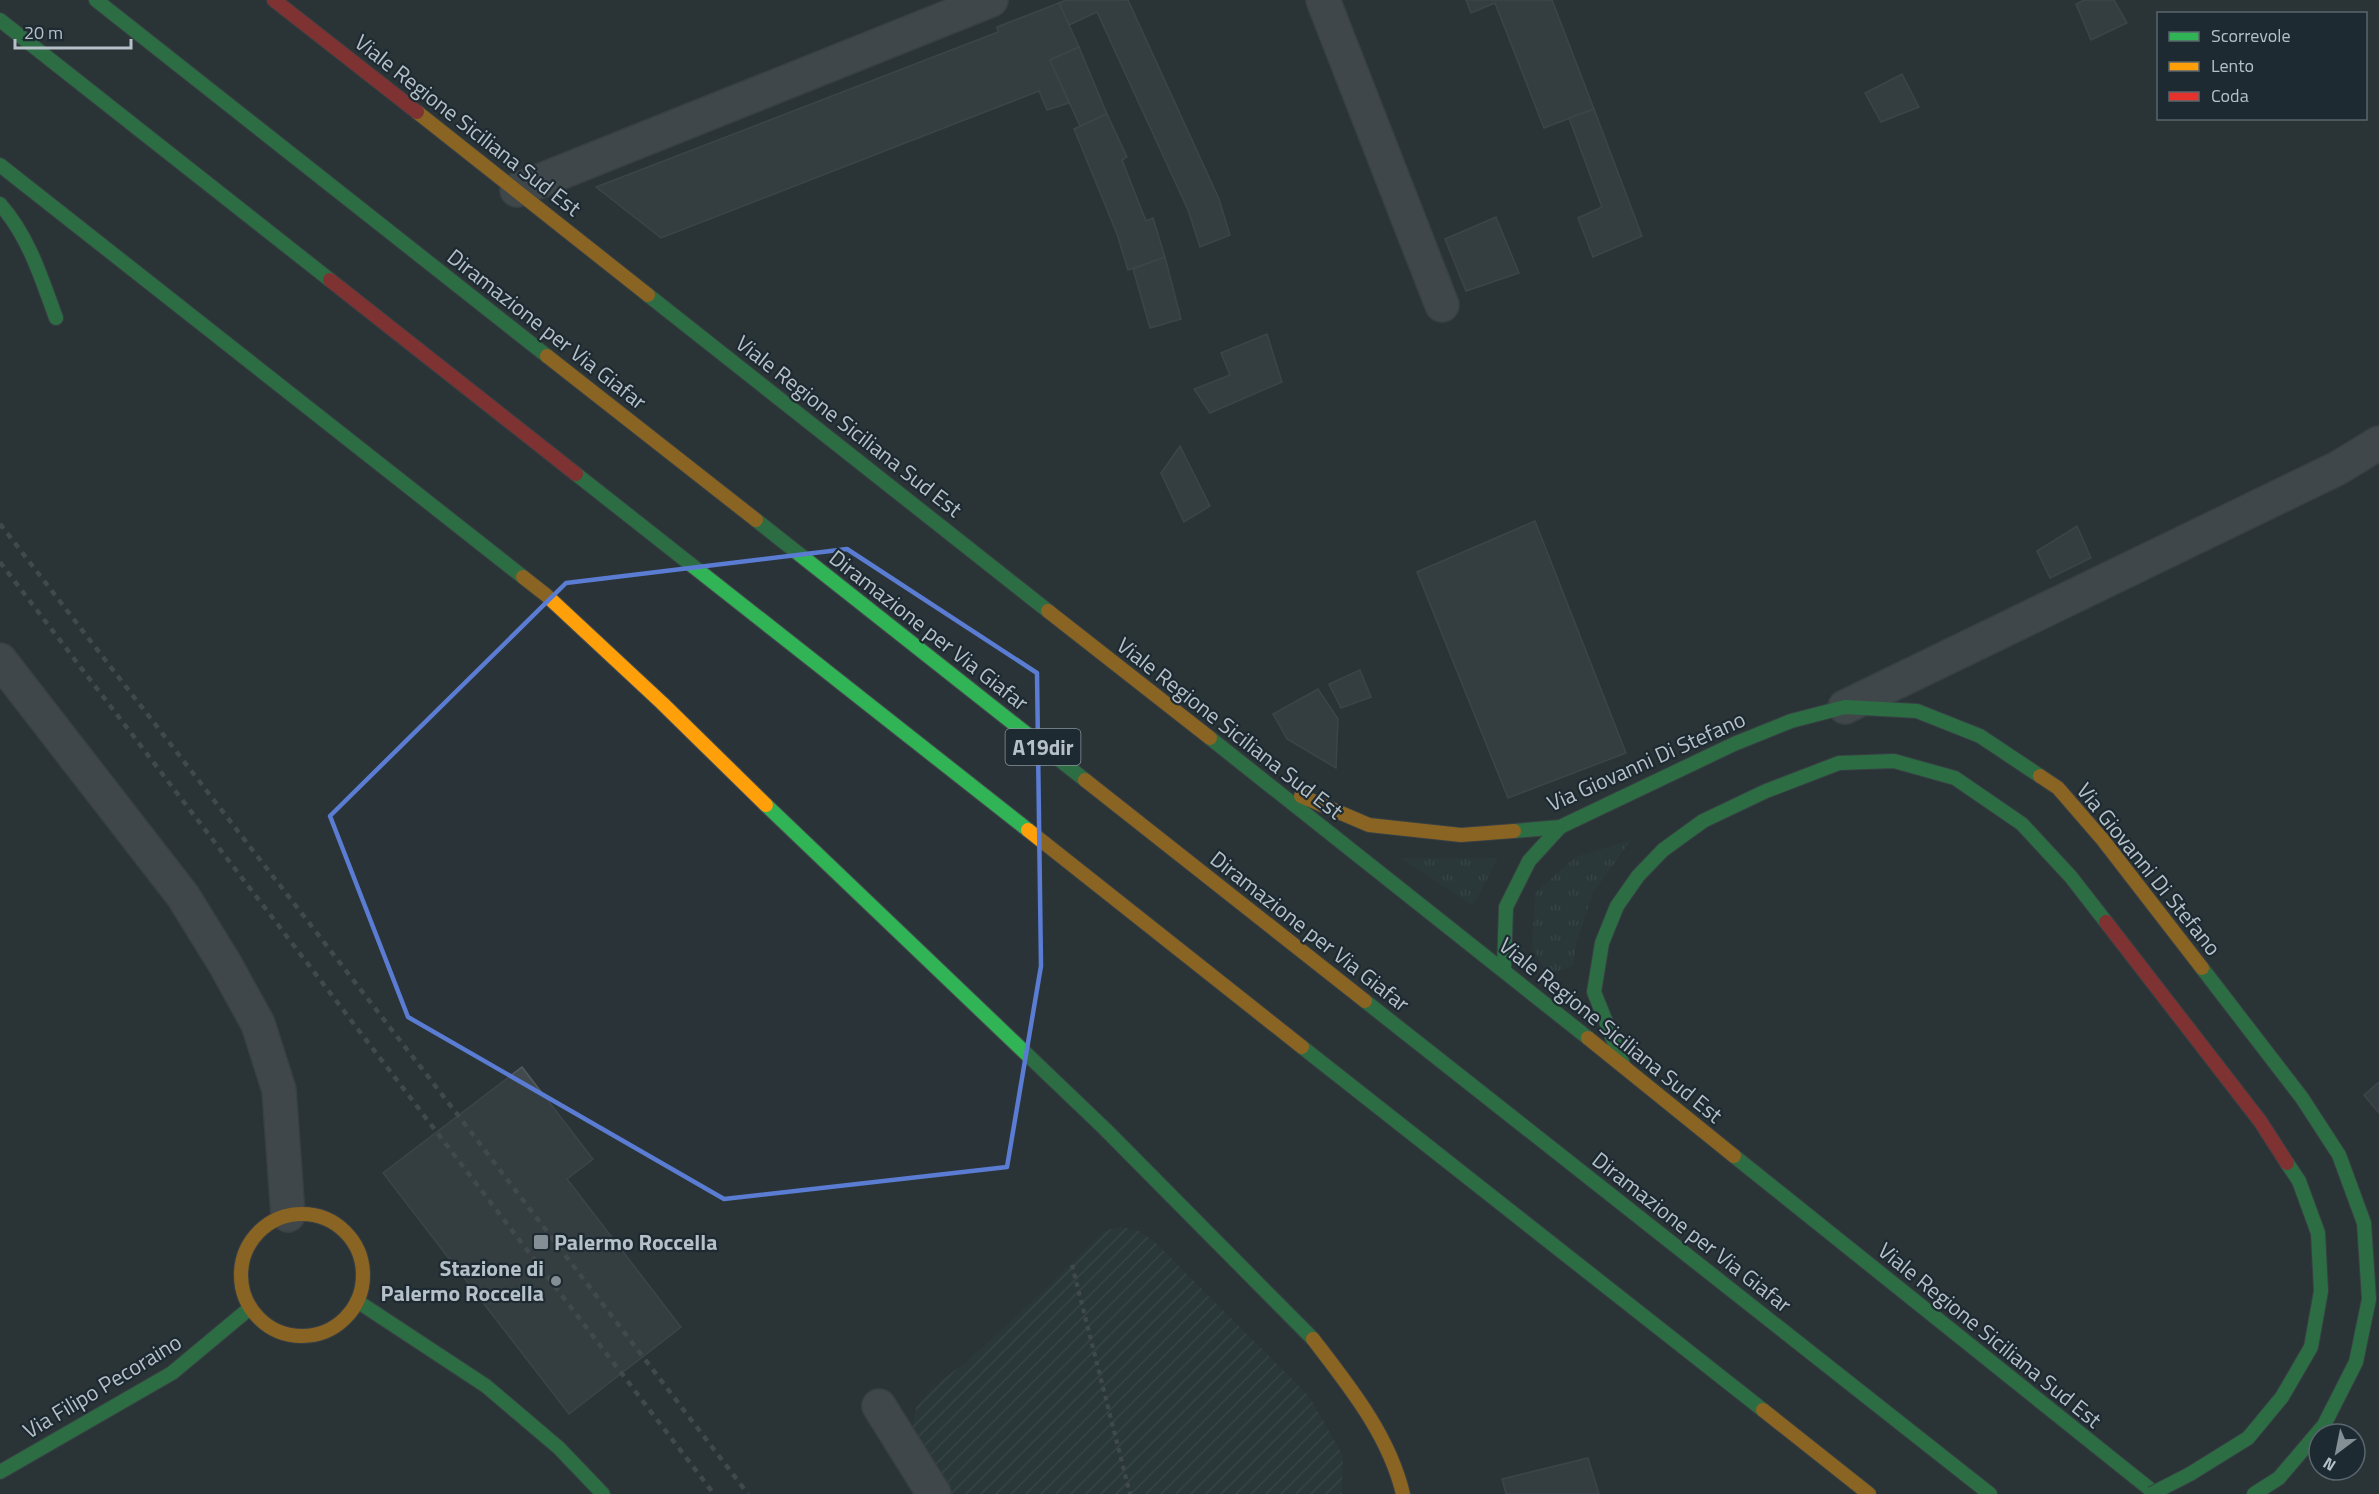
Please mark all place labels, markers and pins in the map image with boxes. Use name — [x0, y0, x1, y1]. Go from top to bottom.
place label: Palermo Roccella — [554, 1225, 717, 1259]
marker: Palermo Roccella — [532, 1233, 550, 1251]
place label: Stazione di Palermo Roccella — [381, 1251, 544, 1310]
marker: Stazione di Palermo Roccella — [549, 1274, 563, 1288]

